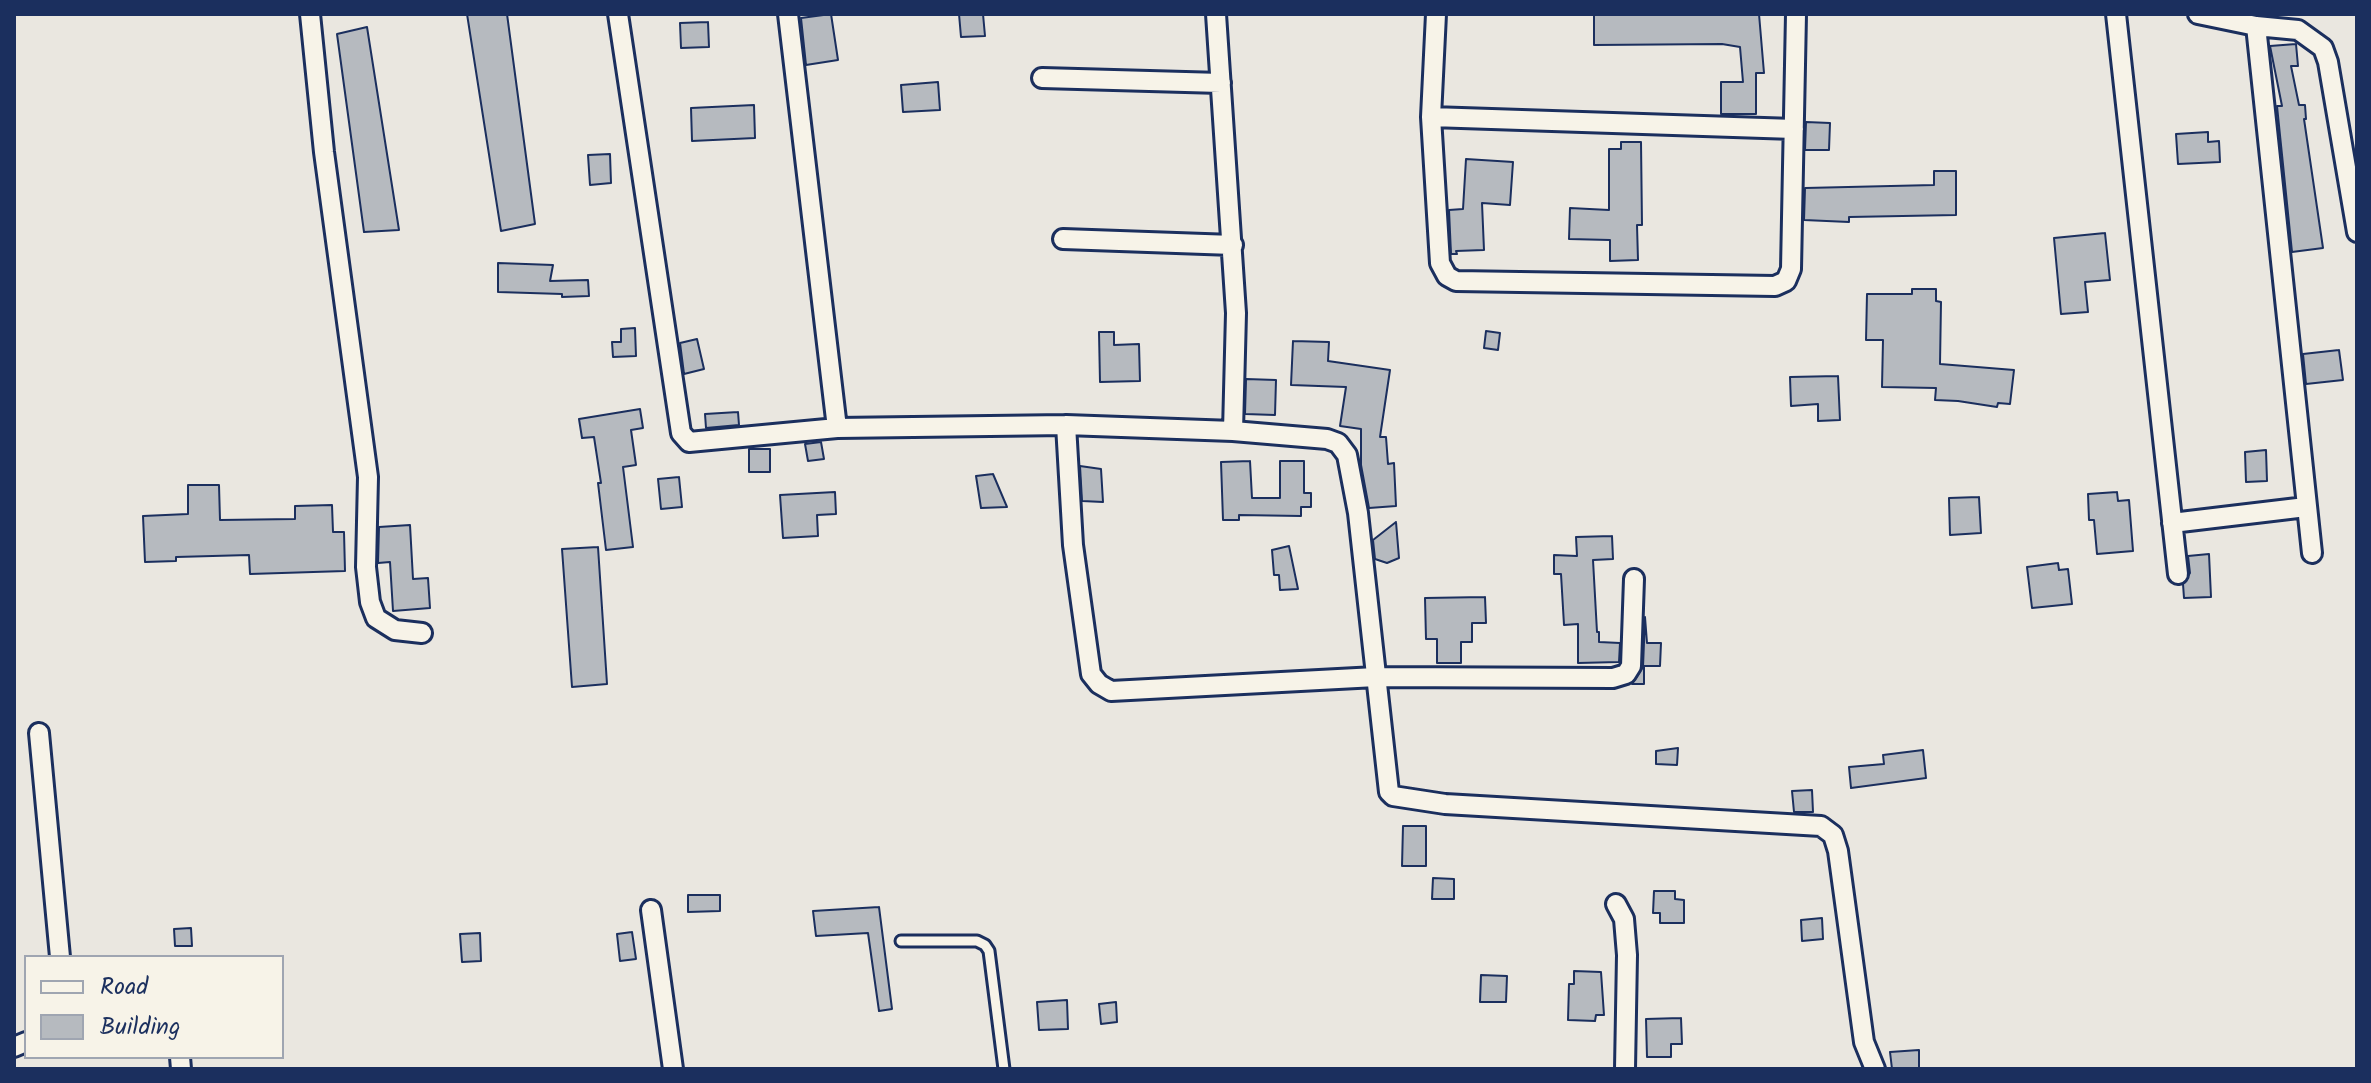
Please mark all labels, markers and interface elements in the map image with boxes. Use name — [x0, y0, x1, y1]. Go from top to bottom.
legend — [24, 955, 284, 1059]
text: Road — [100, 968, 148, 1007]
text: Building — [100, 1008, 180, 1047]

